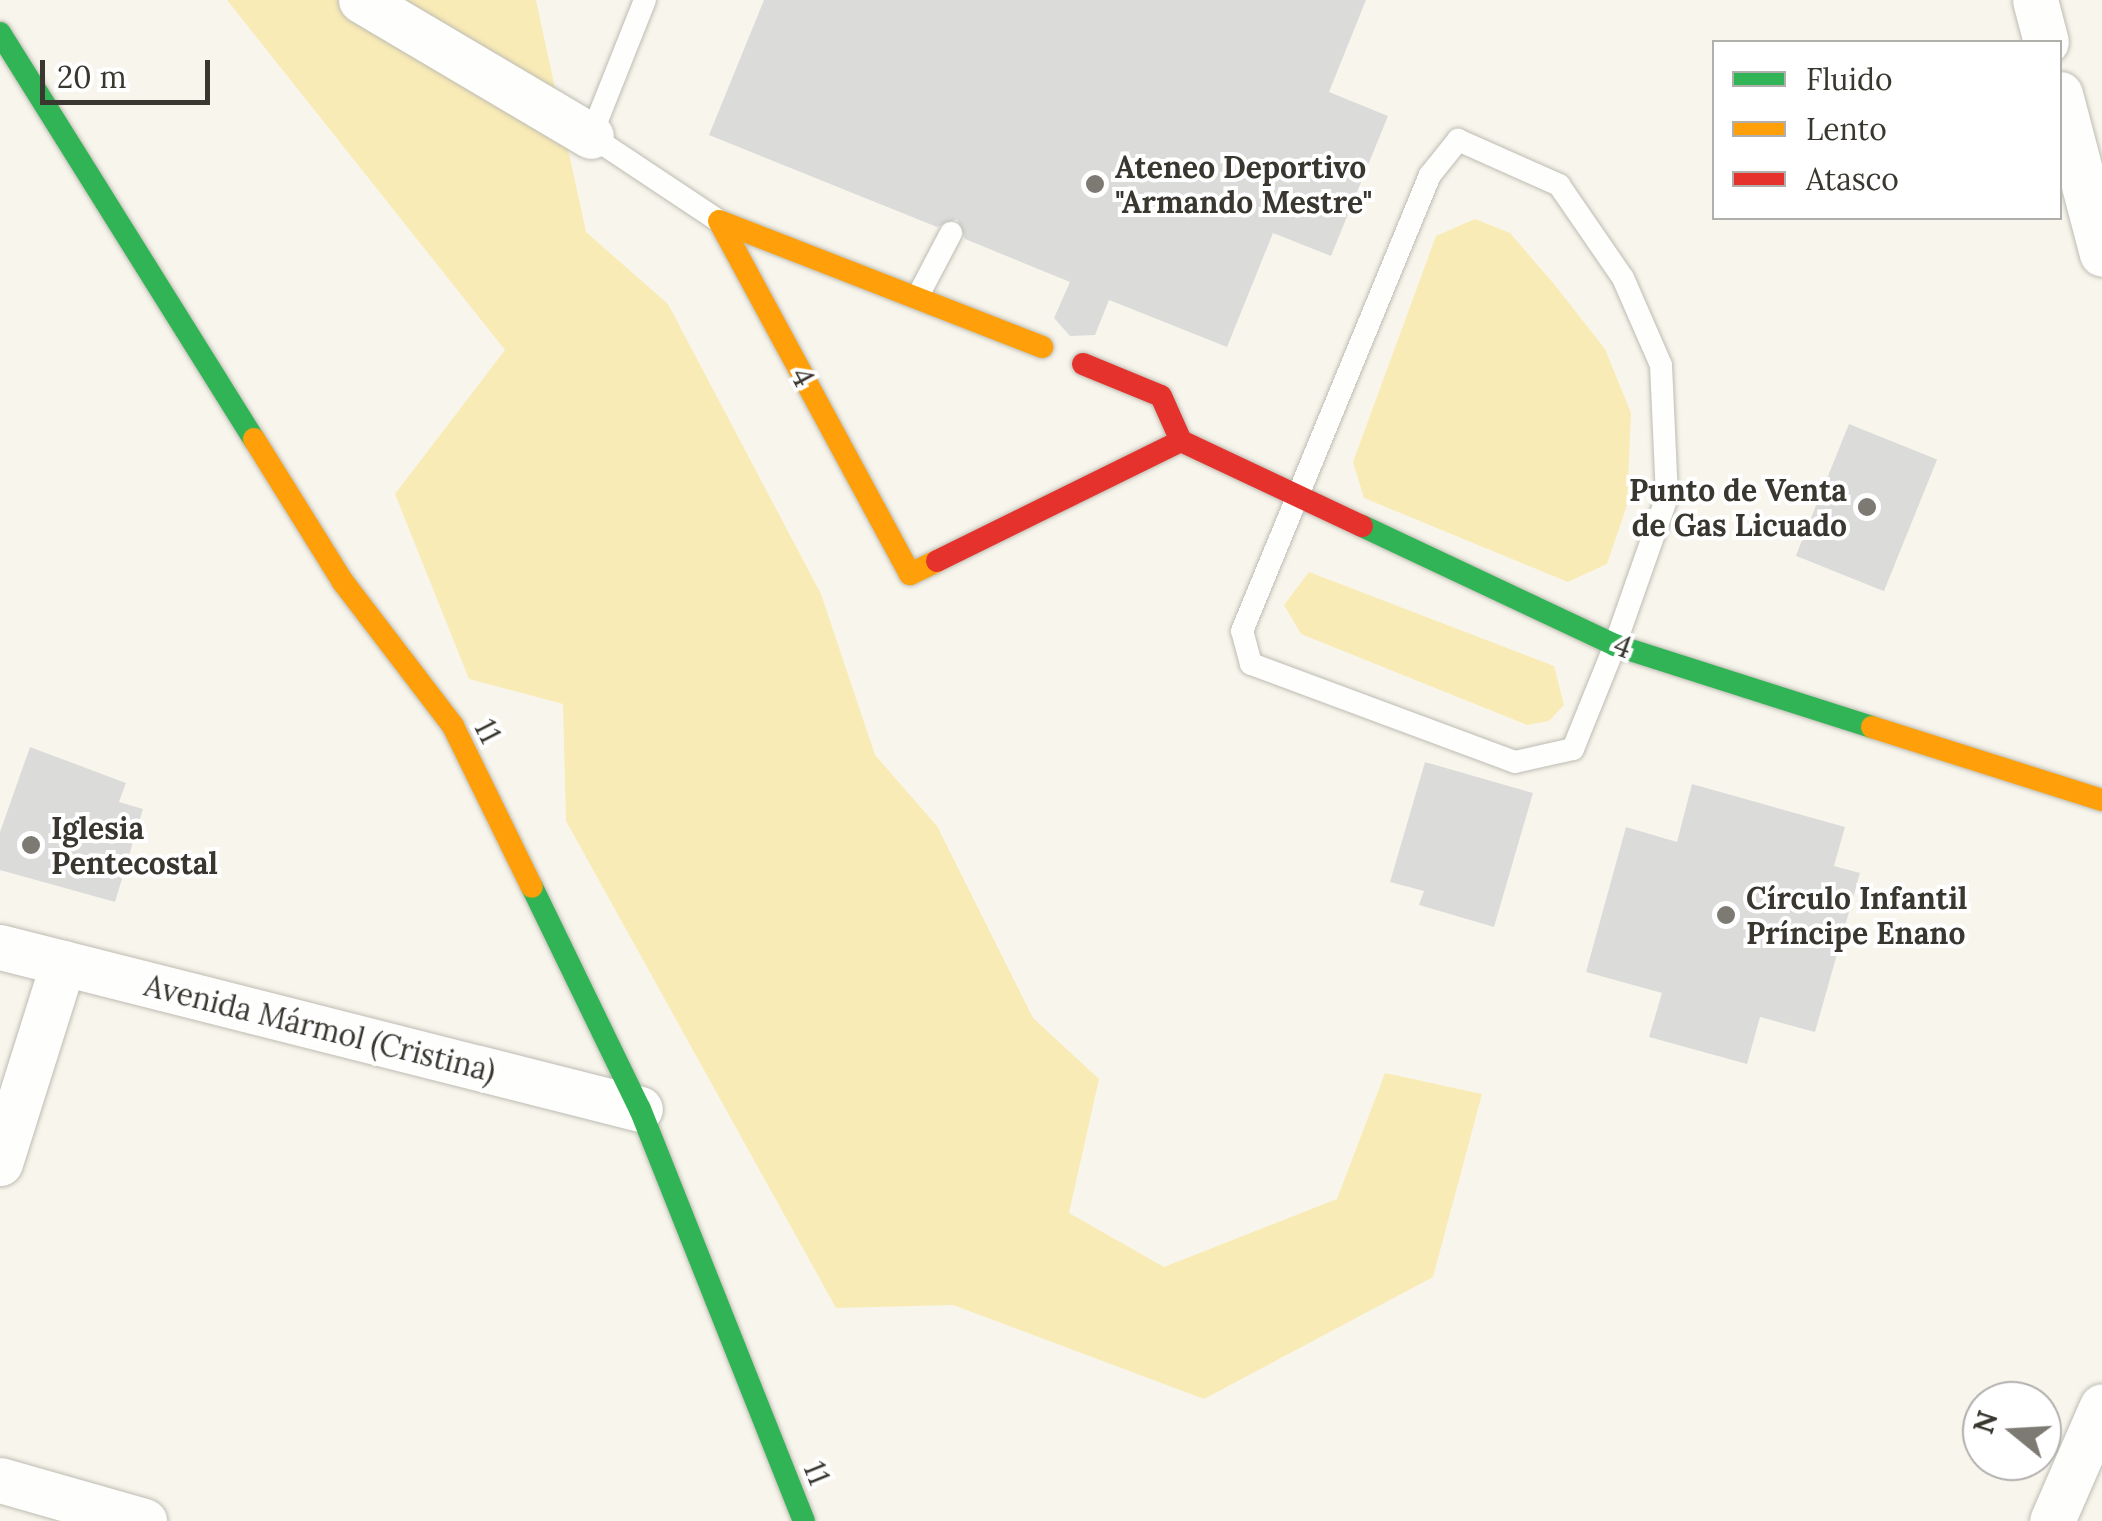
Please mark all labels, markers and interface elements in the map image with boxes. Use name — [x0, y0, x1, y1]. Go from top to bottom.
scale bar — [45, 40, 215, 102]
legend — [1712, 40, 2062, 220]
text: 20 m — [57, 58, 126, 96]
text: Fluido — [1806, 60, 1892, 98]
text: Lento — [1806, 110, 1887, 148]
place label: Ateneo Deportivo "Armando Mestre" — [1115, 149, 1372, 220]
text: Atasco — [1806, 160, 1899, 198]
marker: Ateneo Deportivo "Armando Mestre" — [1084, 173, 1106, 195]
street label: 4 — [783, 361, 823, 393]
place label: Punto de Venta de Gas Licuado — [1629, 472, 1847, 542]
marker: Punto de Venta de Gas Licuado — [1856, 496, 1878, 518]
street label: 4 — [1609, 626, 1637, 666]
street label: 11 — [467, 713, 509, 749]
place label: Iglesia Pentecostal — [51, 810, 218, 880]
marker: Iglesia Pentecostal — [20, 834, 42, 856]
place label: Círculo Infantil Príncipe Enano — [1746, 880, 1967, 950]
marker: Círculo Infantil Príncipe Enano — [1715, 904, 1737, 926]
street label: Avenida Mármol (Cristina) — [141, 967, 499, 1089]
north arrow — [1962, 1381, 2062, 1481]
text: N — [1965, 1406, 2006, 1438]
street label: 11 — [796, 1456, 838, 1490]

